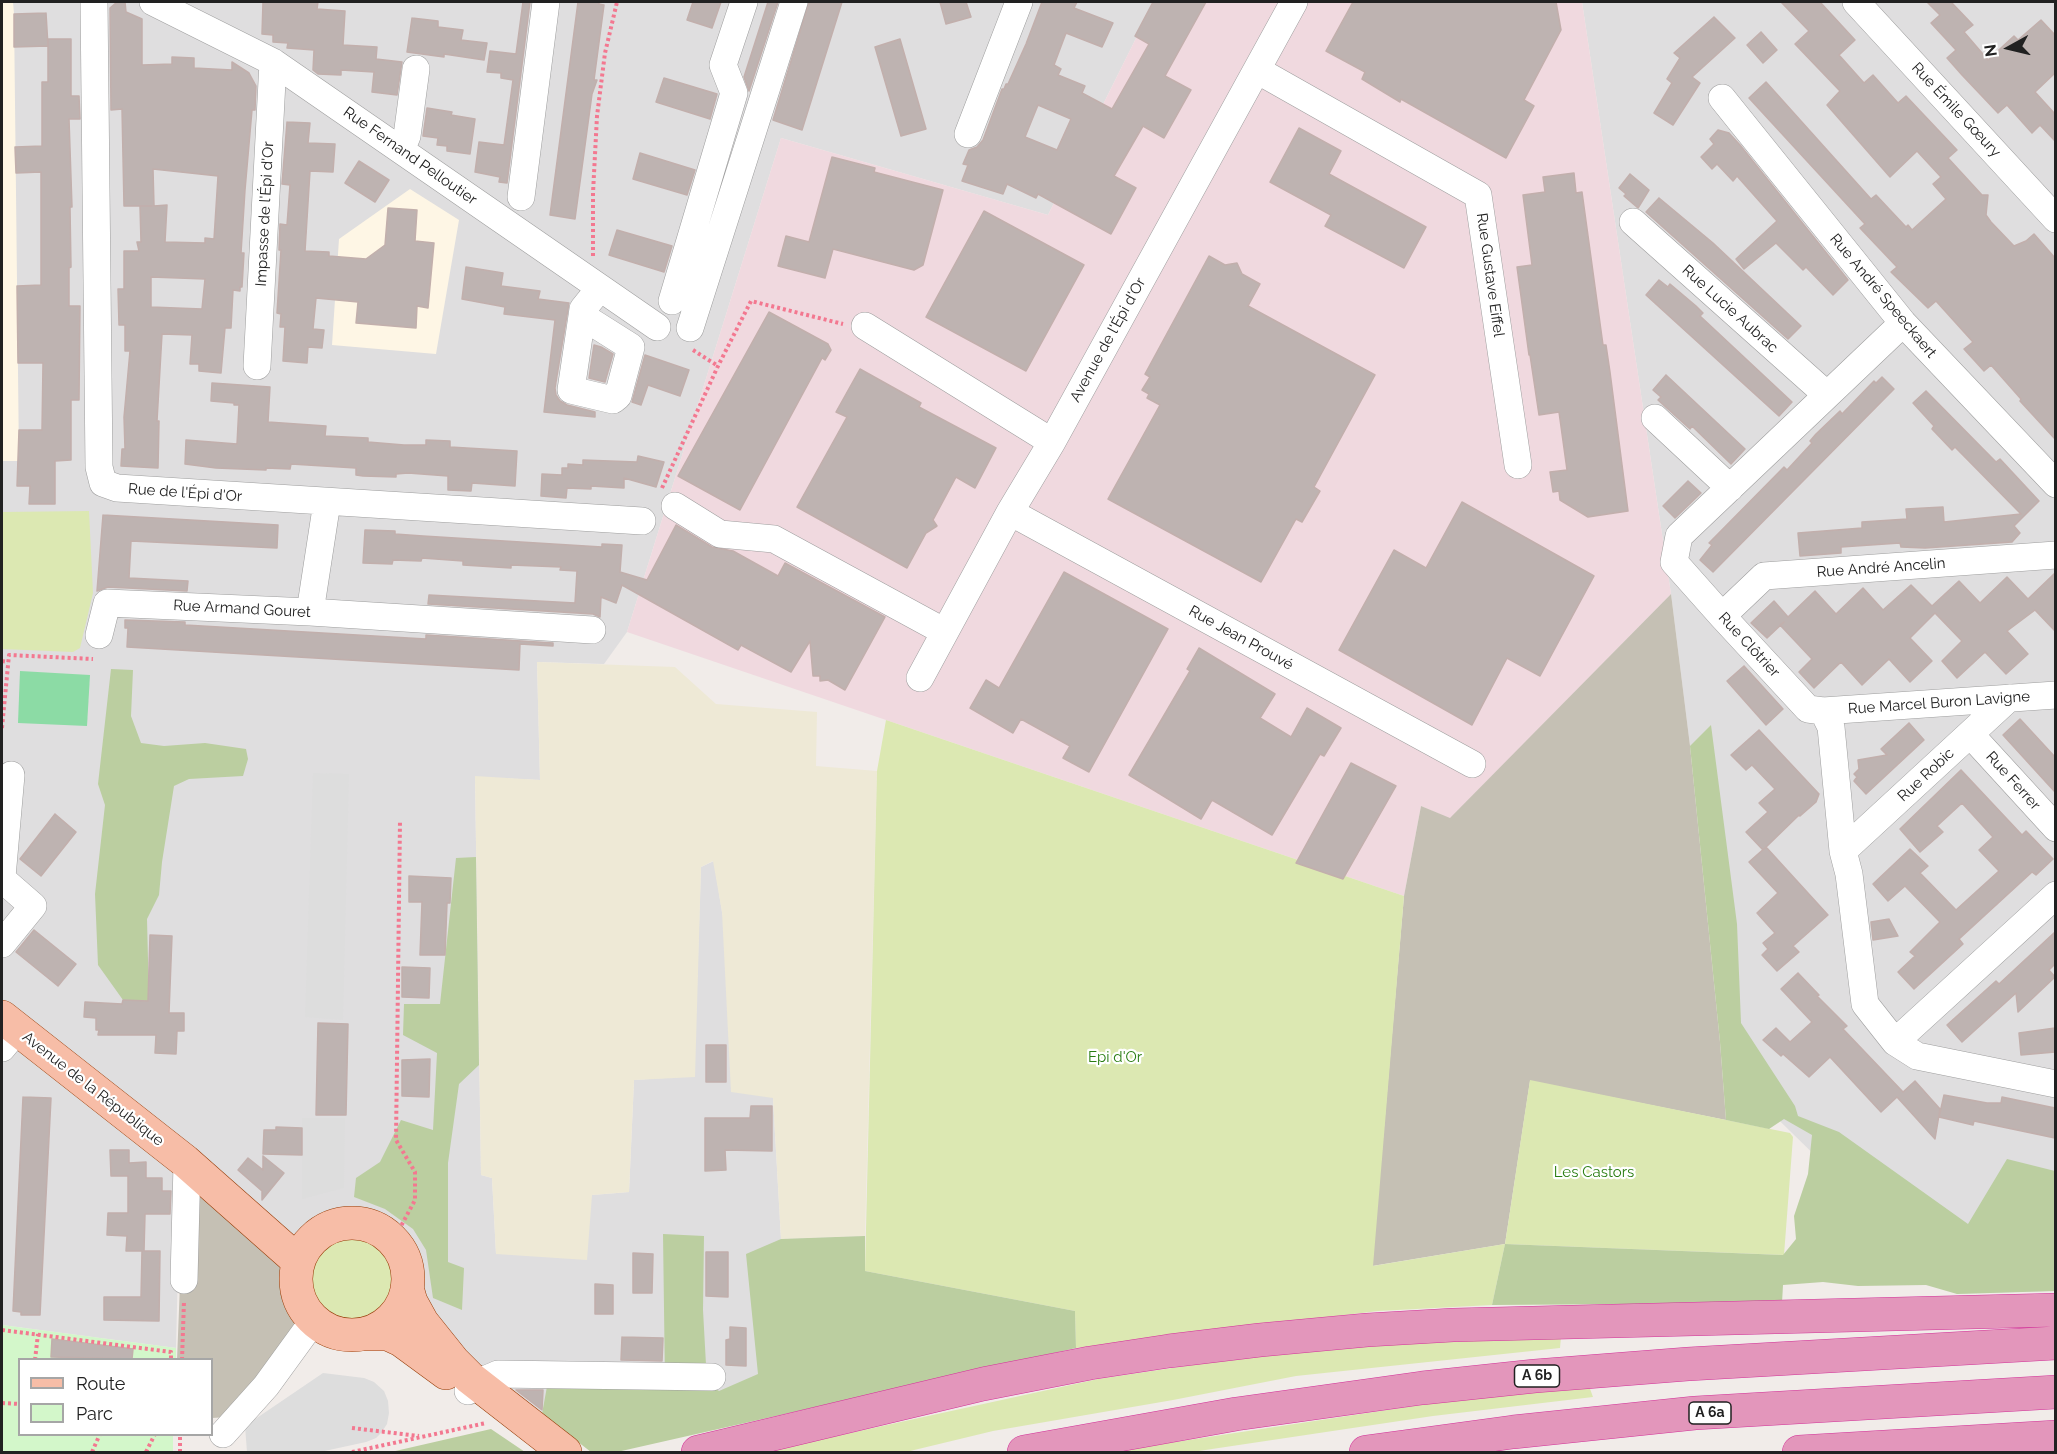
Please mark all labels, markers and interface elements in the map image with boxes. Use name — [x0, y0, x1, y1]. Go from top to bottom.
north arrow — [1979, 18, 2039, 78]
text: N — [1980, 43, 2001, 58]
street label: Rue Émile Gœury — [1908, 59, 2004, 161]
street label: Rue Fernand Pelloutier — [340, 103, 480, 209]
street label: Impasse de l'Épi d'Or — [252, 141, 278, 287]
street label: Rue Gustave Eiffel — [1472, 212, 1508, 338]
street label: Rue André Speeckaert — [1826, 230, 1940, 362]
street label: Rue Lucie Aubrac — [1678, 261, 1782, 357]
street label: Avenue de l'Épi d'Or — [1066, 275, 1150, 405]
street label: Rue de l'Épi d'Or — [127, 480, 243, 506]
street label: Rue André Ancelin — [1816, 555, 1946, 581]
street label: Rue Armand Gouret — [173, 596, 311, 622]
street label: Rue Jean Prouvé — [1186, 602, 1296, 674]
street label: Rue Clôtrier — [1714, 609, 1784, 681]
street label: Rue Marcel Buron Lavigne — [1847, 688, 2031, 718]
street label: Rue Robic — [1894, 744, 1958, 806]
street label: Rue Ferrer — [1982, 748, 2044, 814]
street label: Avenue de la République — [19, 1028, 167, 1150]
park label: Epi d'Or — [1088, 1048, 1142, 1066]
park label: Les Castors — [1554, 1163, 1634, 1181]
legend — [18, 1358, 213, 1436]
road number: A 6b — [1514, 1365, 1560, 1387]
text: Route — [76, 1373, 125, 1394]
road number: A 6a — [1689, 1402, 1731, 1424]
text: Parc — [76, 1403, 113, 1424]

